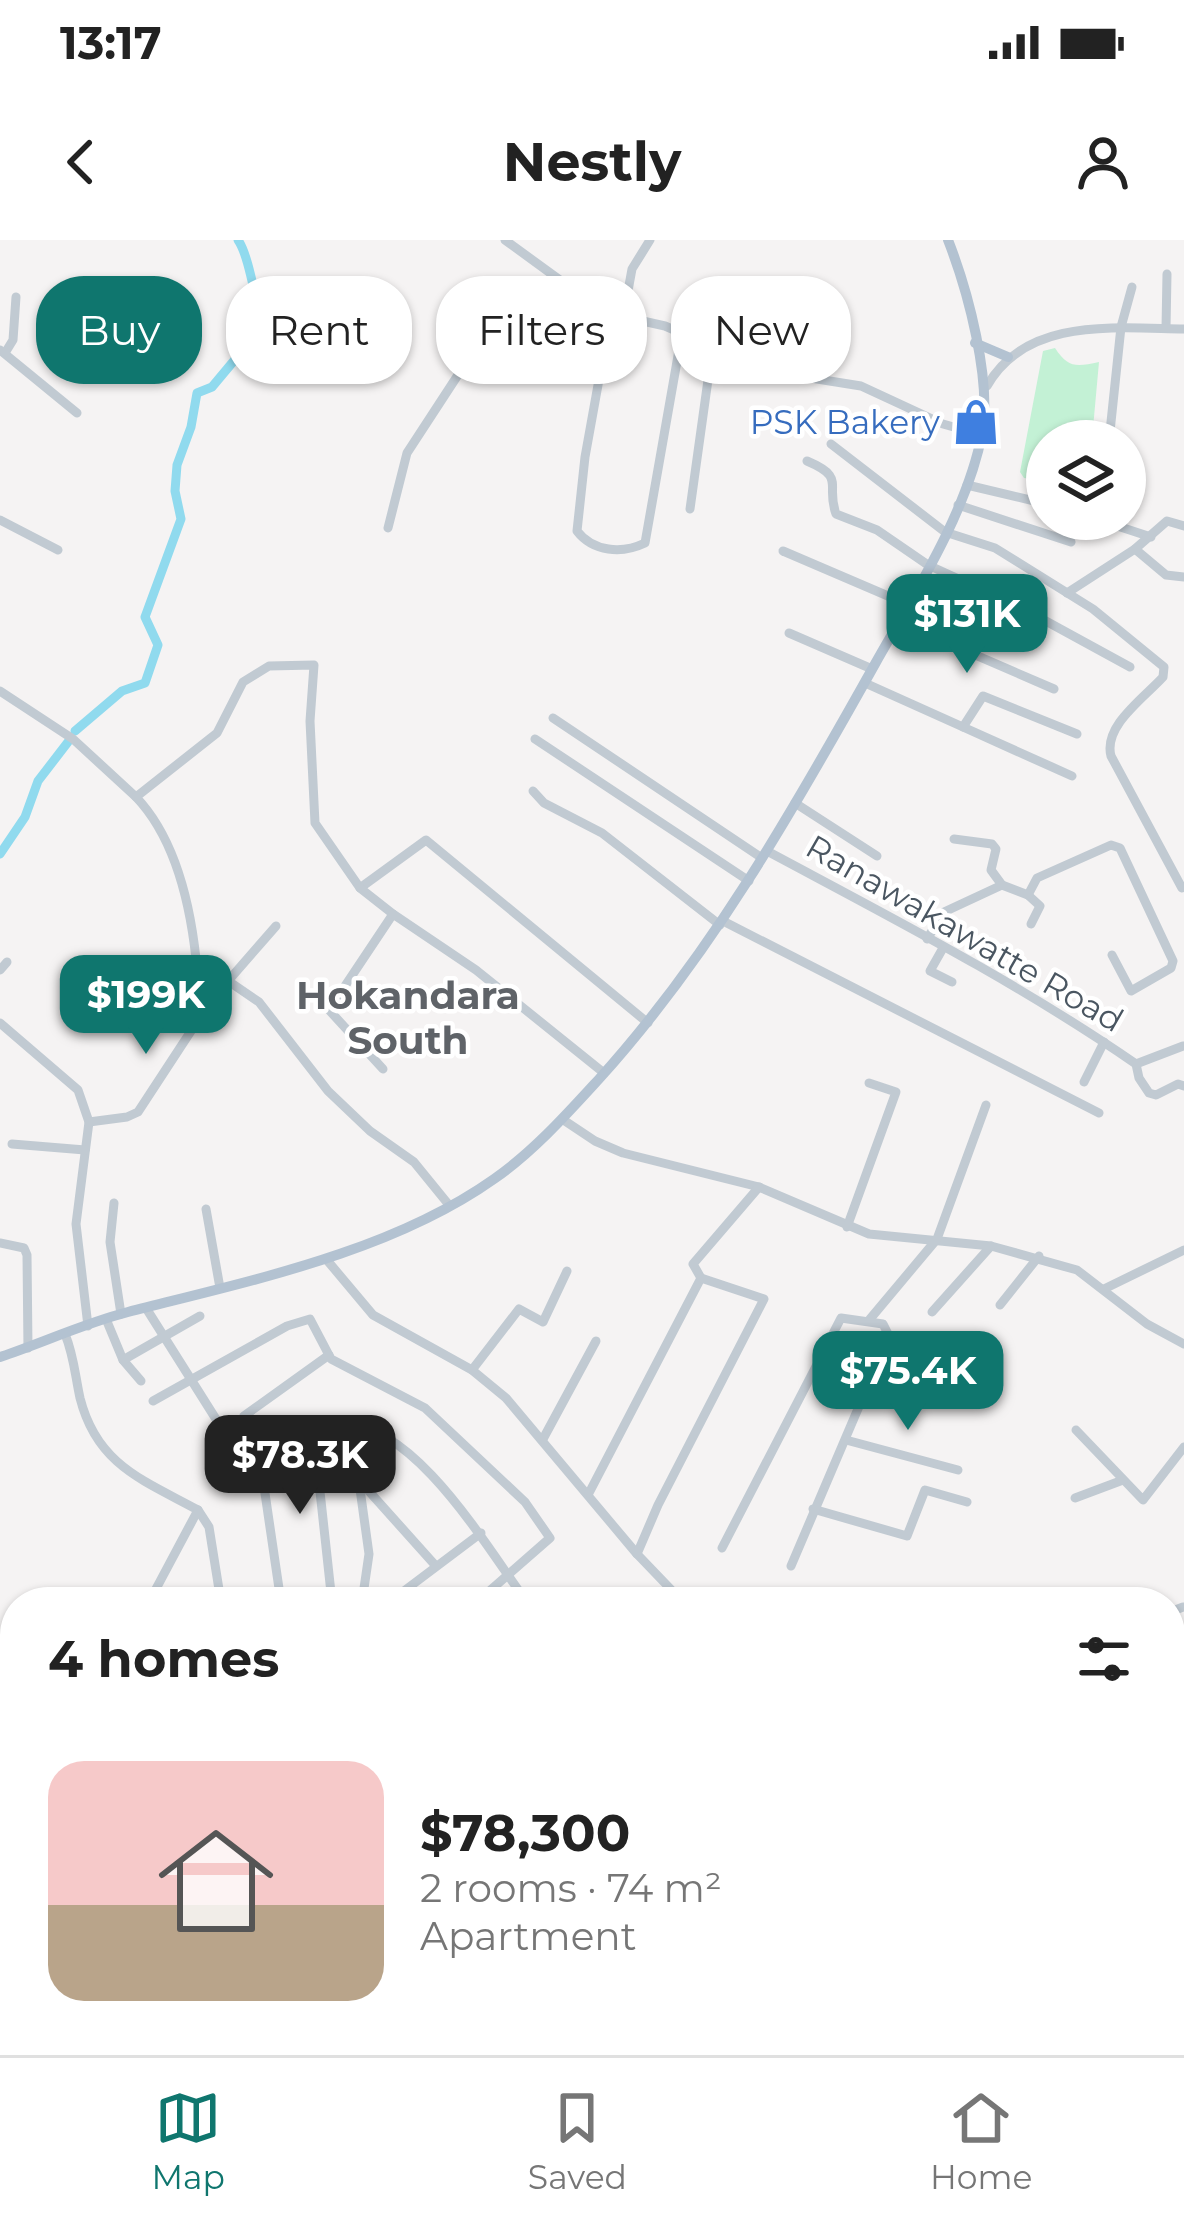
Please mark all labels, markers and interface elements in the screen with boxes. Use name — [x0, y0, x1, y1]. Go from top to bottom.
text: 13:17 — [60, 15, 162, 70]
icon: back — [48, 129, 114, 195]
text: Nestly — [503, 129, 681, 195]
icon: person — [1070, 129, 1136, 195]
chip: Buy — [36, 276, 202, 384]
chip: Rent — [226, 276, 412, 384]
chip: Filters — [436, 276, 647, 384]
chip: New — [671, 276, 851, 384]
shop icon: PSK Bakery — [951, 397, 1001, 447]
place label: PSK Bakery — [750, 402, 940, 442]
map controls — [1026, 420, 1146, 540]
button: layers — [1026, 420, 1146, 540]
pin: $131K — [883, 574, 1051, 676]
text: $131K — [913, 589, 1021, 637]
street label: Ranawakawatte Road — [799, 826, 1131, 1040]
pin: $199K — [62, 955, 230, 1057]
text: $199K — [87, 970, 205, 1018]
district label: Hokandara South — [296, 971, 520, 1064]
pin: $75.4K — [810, 1331, 1006, 1433]
text: $75.4K — [839, 1346, 977, 1394]
pin: $78.3K — [202, 1415, 398, 1517]
text: $78.3K — [232, 1430, 368, 1478]
icon: filters — [1071, 1626, 1137, 1692]
text: 4 homes — [48, 1628, 279, 1690]
text: $78,300 — [420, 1802, 630, 1864]
icon: home — [144, 1809, 288, 1953]
text: 2 rooms · 74 m² — [420, 1864, 722, 1912]
text: Apartment — [420, 1912, 636, 1960]
tab: Map — [152, 2085, 225, 2197]
tab: Saved — [528, 2085, 627, 2197]
tab: Home — [930, 2085, 1032, 2197]

